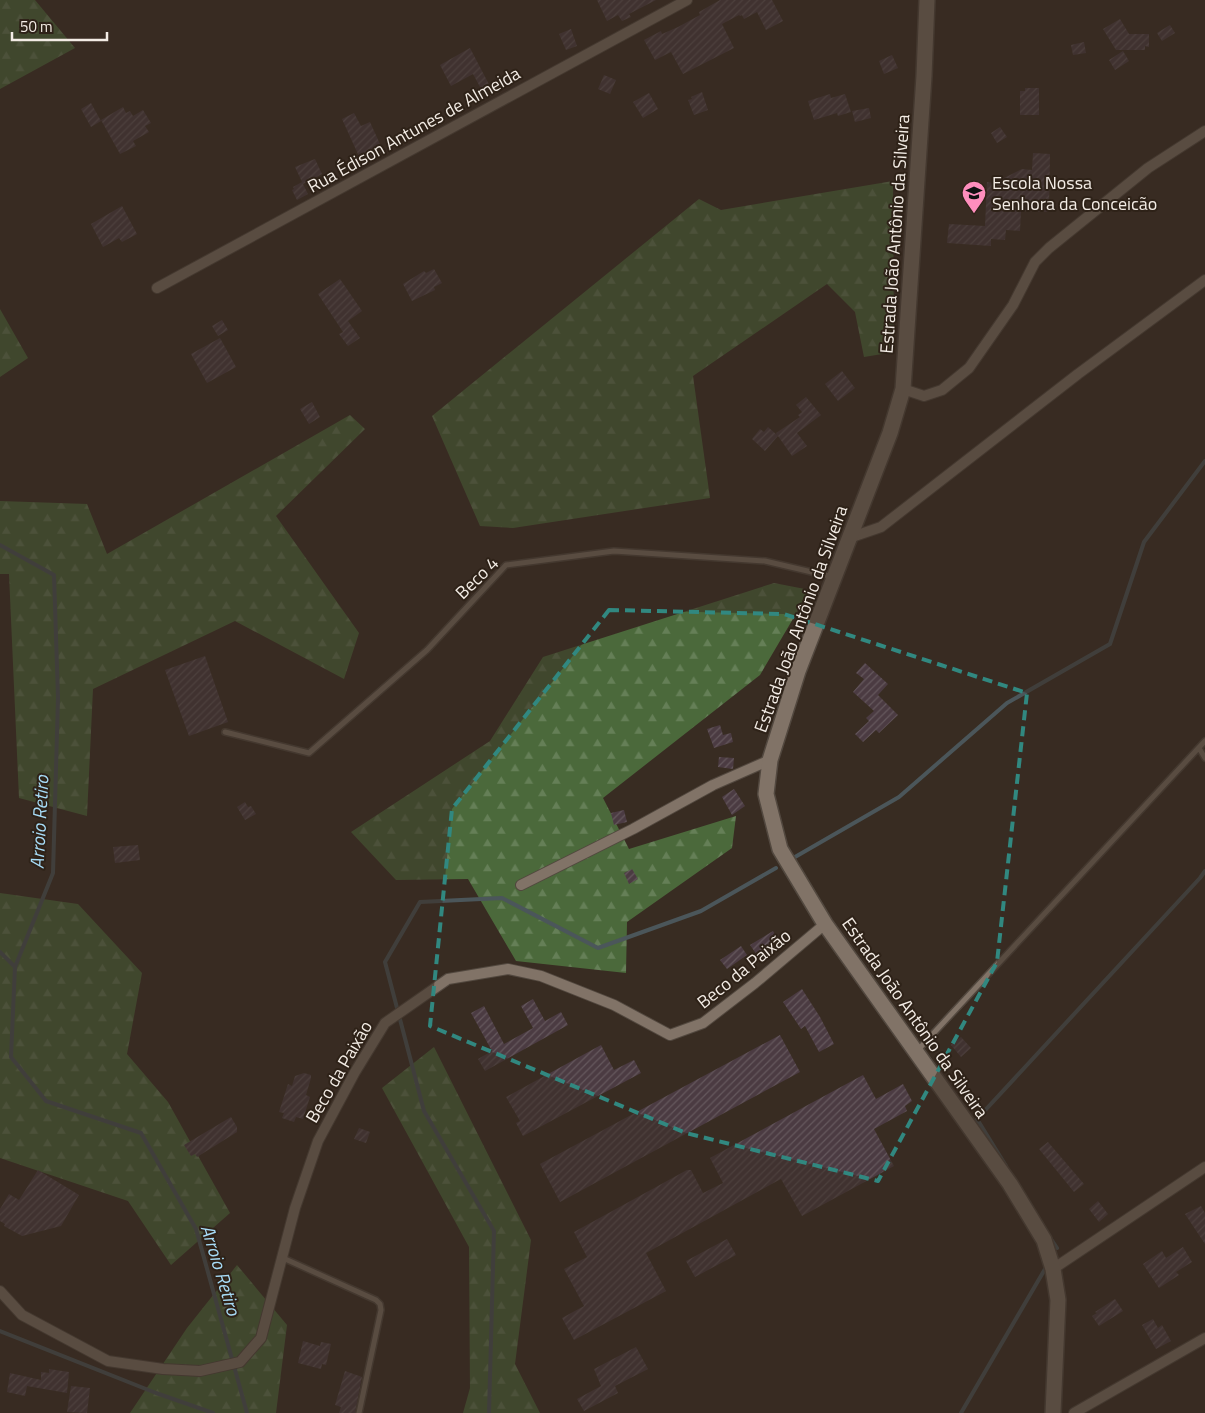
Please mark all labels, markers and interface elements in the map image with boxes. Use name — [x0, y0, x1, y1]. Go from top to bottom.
scale bar — [12, 10, 108, 42]
text: 50 m — [20, 15, 53, 38]
street label: Rua Édison Antunes de Almeida — [302, 60, 525, 199]
street label: Estrada João Antônio da Silveira — [873, 113, 916, 355]
place label: Escola Nossa Senhora da Conceicão — [992, 169, 1157, 217]
school or university icon: Escola Nossa Senhora da Conceicão — [961, 180, 987, 214]
street label: Estrada João Antônio da Silveira — [747, 502, 854, 736]
street label: Beco 4 — [449, 550, 505, 605]
water label: Arroio Retiro — [22, 774, 55, 869]
street label: Estrada João Antônio da Silveira — [836, 912, 995, 1124]
street label: Beco da Paixão — [691, 922, 796, 1015]
street label: Beco da Paixão — [298, 1016, 379, 1128]
water label: Arroio Retiro — [194, 1221, 249, 1319]

